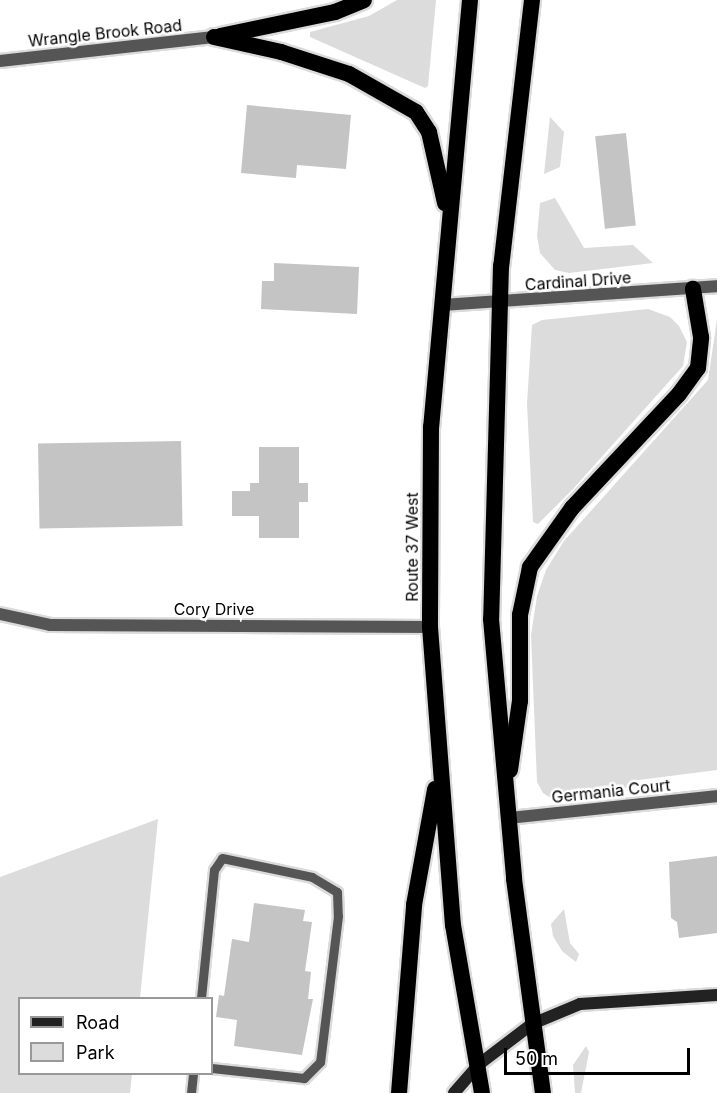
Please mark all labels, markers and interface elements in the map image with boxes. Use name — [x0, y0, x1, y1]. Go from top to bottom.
street label: Wrangle Brook Road — [27, 15, 183, 51]
street label: Cardinal Drive — [524, 268, 632, 294]
street label: Route 37 West — [402, 492, 422, 602]
street label: Cory Drive — [174, 599, 254, 619]
street label: Germania Court — [551, 775, 671, 807]
legend — [18, 997, 213, 1075]
text: Road — [76, 1012, 119, 1033]
scale bar — [507, 1036, 693, 1074]
text: Park — [76, 1042, 115, 1063]
text: 50 m — [515, 1048, 558, 1069]

